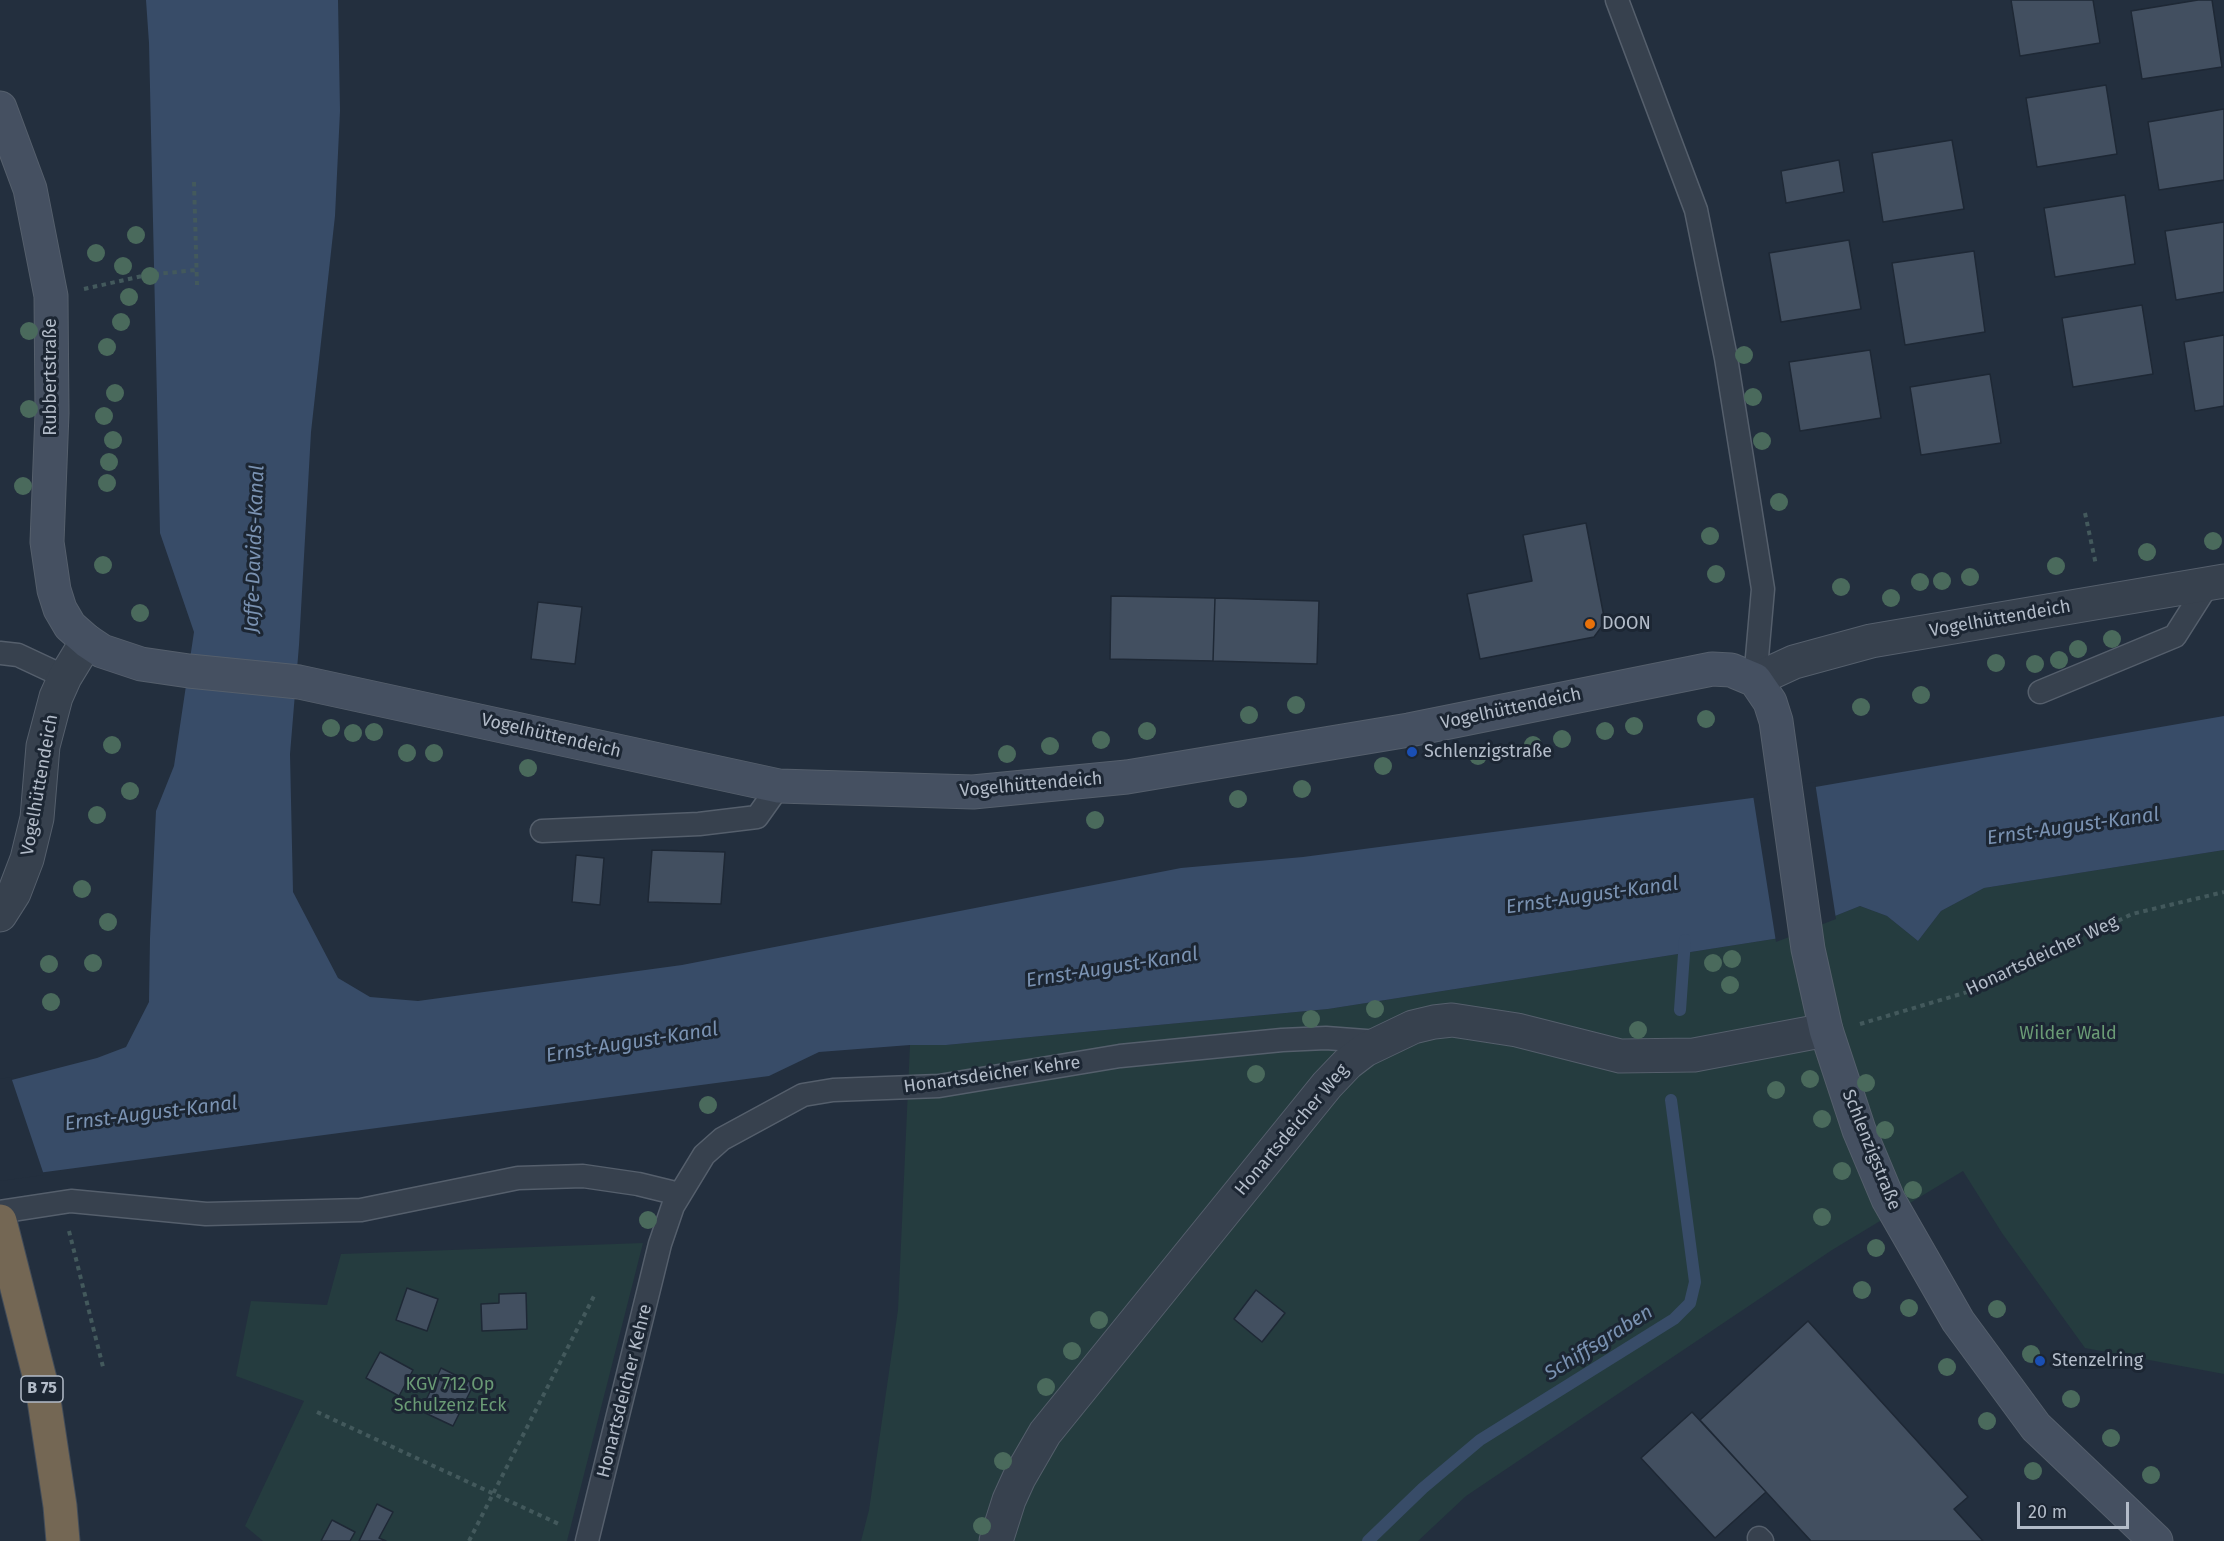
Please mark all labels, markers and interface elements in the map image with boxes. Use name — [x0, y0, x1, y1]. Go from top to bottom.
street label: Rubbertstraße — [40, 318, 62, 436]
water label: Jaffe-Davids-Kanal — [240, 465, 270, 633]
street label: Vogelhüttendeich — [1928, 596, 2072, 642]
place label: DOON — [1602, 613, 1651, 635]
marker: DOON — [1583, 617, 1597, 631]
street label: Vogelhüttendeich — [1439, 684, 1583, 734]
street label: Vogelhüttendeich — [479, 709, 623, 763]
street label: Vogelhüttendeich — [17, 713, 63, 857]
place label: Schlenzigstraße — [1424, 741, 1552, 763]
marker: Schlenzigstraße — [1405, 745, 1419, 759]
street label: Vogelhüttendeich — [959, 768, 1103, 802]
water label: Ernst-August-Kanal — [1985, 803, 2161, 851]
water label: Ernst-August-Kanal — [1504, 872, 1680, 920]
street label: Honartsdeicher Weg — [1963, 911, 2121, 1001]
water label: Ernst-August-Kanal — [1024, 943, 1200, 993]
water label: Ernst-August-Kanal — [544, 1018, 720, 1068]
park label: Wilder Wald — [2019, 1023, 2117, 1045]
street label: Honartsdeicher Kehre — [902, 1052, 1082, 1098]
street label: Honartsdeicher Weg — [1231, 1060, 1353, 1200]
street label: Schlenzigstraße — [1837, 1087, 1905, 1213]
water label: Ernst-August-Kanal — [63, 1091, 239, 1137]
water label: Schiffsgraben — [1540, 1300, 1658, 1386]
street label: Honartsdeicher Kehre — [593, 1302, 657, 1480]
place label: Stenzelring — [2052, 1350, 2143, 1372]
marker: Stenzelring — [2033, 1354, 2047, 1368]
park label: KGV 712 Op Schulzenz Eck — [394, 1374, 506, 1416]
road number: B 75 — [21, 1376, 63, 1402]
scale bar — [2020, 1490, 2132, 1528]
text: 20 m — [2028, 1501, 2067, 1523]

